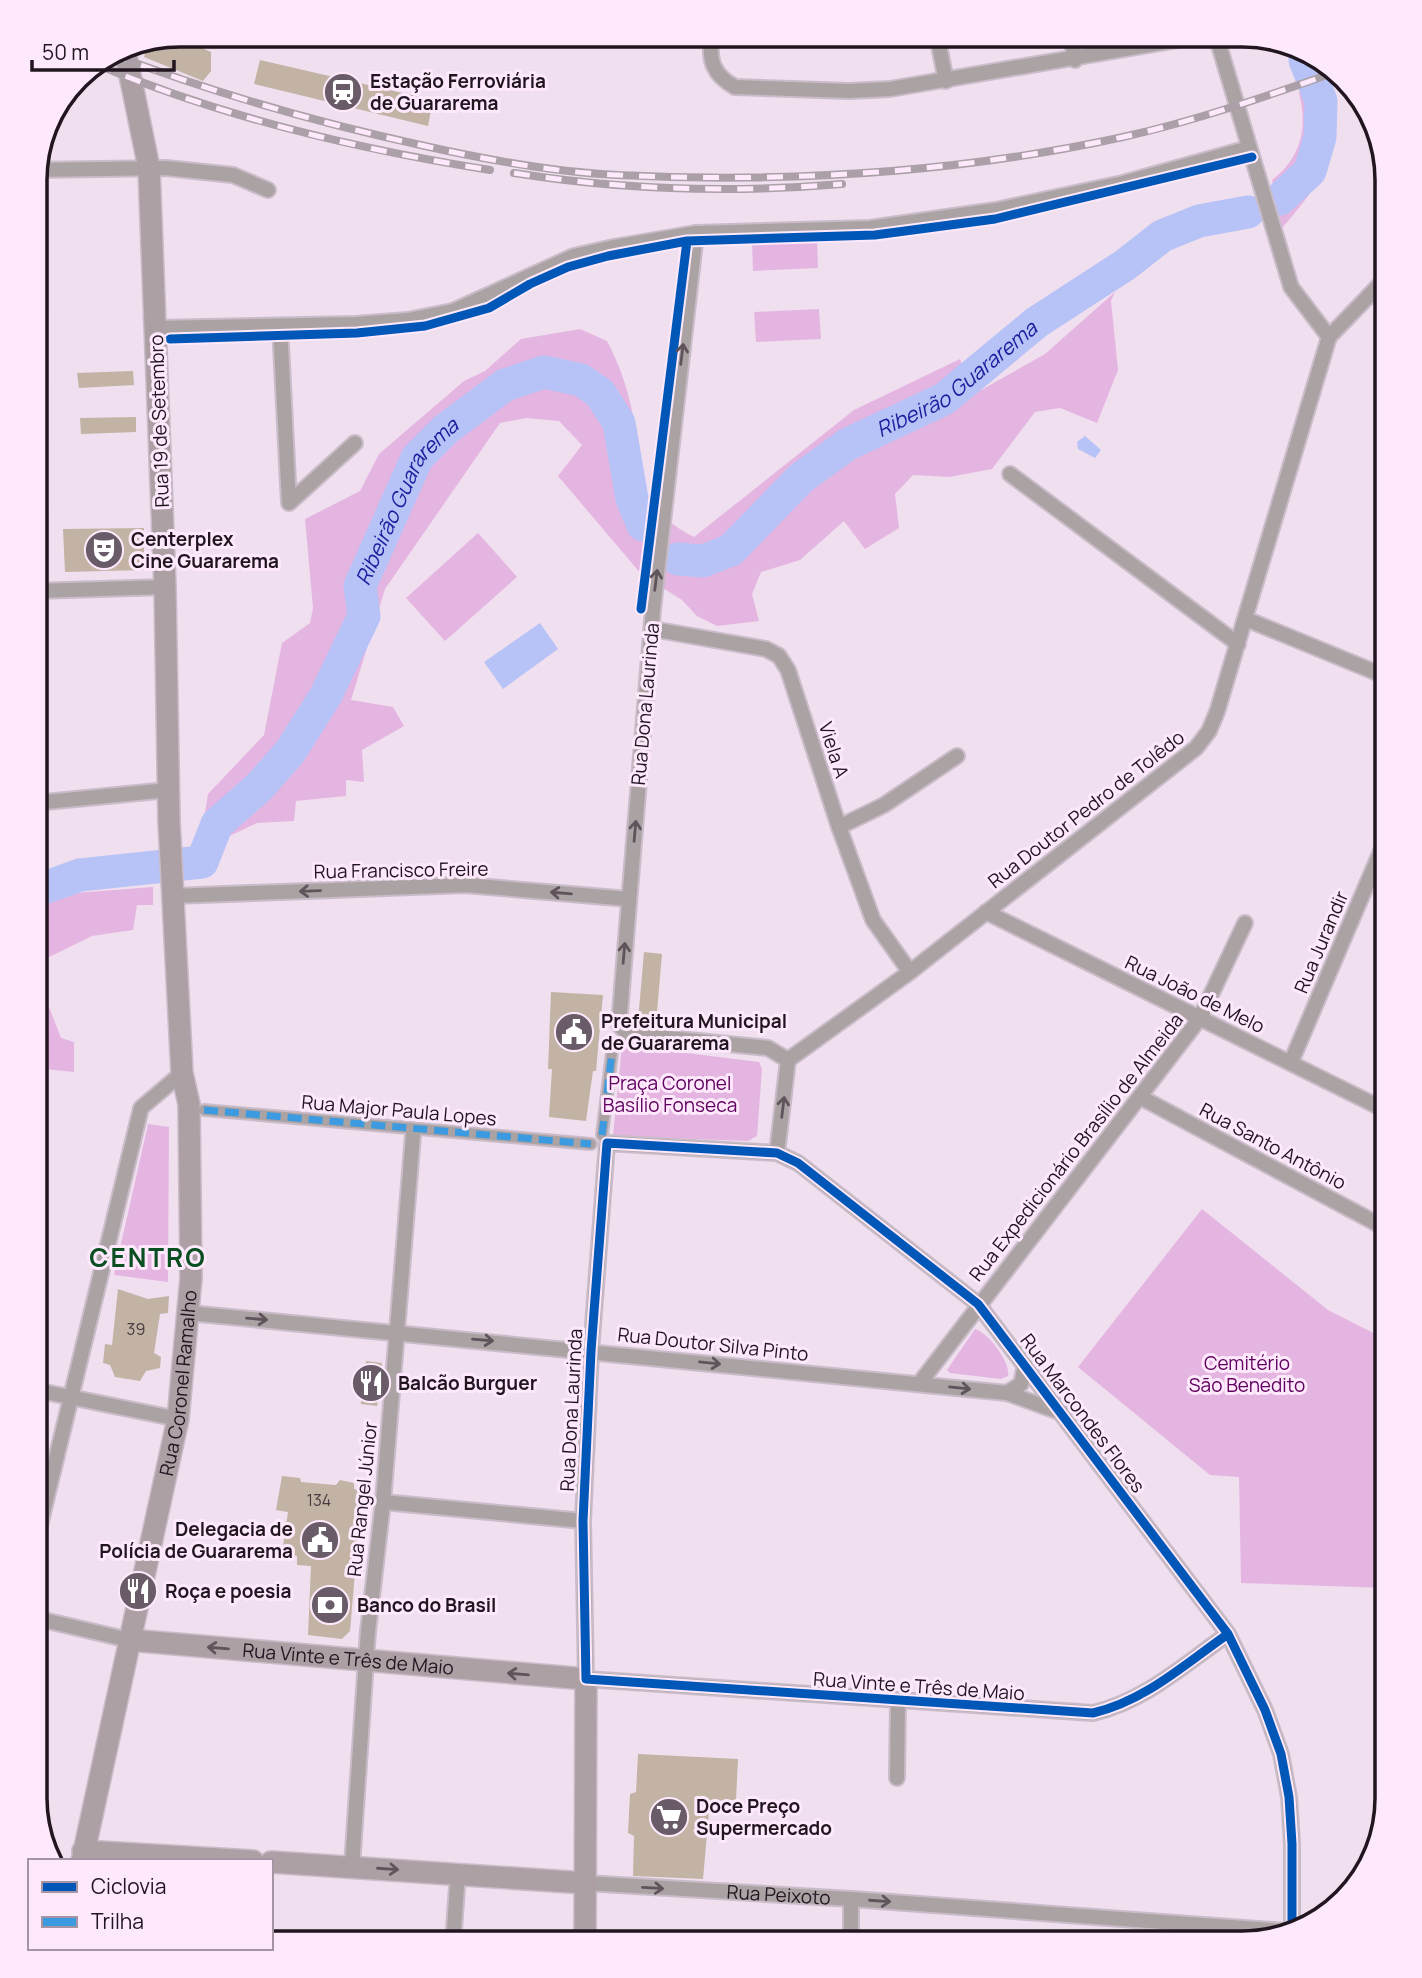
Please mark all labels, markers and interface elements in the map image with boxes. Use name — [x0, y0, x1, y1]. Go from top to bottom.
scale bar — [32, 28, 173, 72]
text: 50 m — [42, 38, 89, 66]
place label: Estação Ferroviária de Guararema — [370, 68, 546, 116]
station icon: Estação Ferroviária de Guararema — [322, 71, 364, 113]
water label: Ribeirão Guararema — [871, 313, 1044, 443]
street label: Rua 19 de Setembro — [143, 334, 175, 508]
one-way arrow — [676, 343, 689, 366]
water label: Ribeirão Guararema — [348, 410, 465, 589]
place label: Centerplex Cine Guararema — [131, 526, 279, 574]
theatre icon: Centerplex Cine Guararema — [83, 529, 125, 571]
one-way arrow — [650, 569, 663, 592]
street label: Rua Dona Laurinda — [625, 622, 665, 786]
street label: Viela A — [813, 719, 855, 781]
street label: Rua Doutor Pedro de Tolêdo — [982, 724, 1190, 894]
one-way arrow — [629, 820, 642, 843]
street label: Rua Francisco Freire — [313, 855, 489, 885]
one-way arrow — [298, 885, 321, 898]
one-way arrow — [550, 887, 573, 900]
street label: Rua Jurandir — [1288, 887, 1354, 997]
one-way arrow — [618, 943, 631, 965]
street label: Rua João de Melo — [1121, 949, 1269, 1039]
place label: Prefeitura Municipal de Guararema — [601, 1008, 787, 1056]
street label: Rua Expedicionário Brasílio de Almeida — [963, 1008, 1189, 1286]
public building icon: Prefeitura Municipal de Guararema — [553, 1011, 595, 1053]
park label: Praça Coronel Basílio Fonseca — [603, 1070, 737, 1118]
street label: Rua Major Paula Lopes — [300, 1089, 498, 1131]
one-way arrow — [776, 1096, 789, 1118]
street label: Rua Santo Antônio — [1195, 1096, 1351, 1196]
district label: CENTRO — [89, 1239, 207, 1275]
street label: Rua Coronel Ramalho — [153, 1289, 203, 1478]
one-way arrow — [245, 1313, 268, 1326]
house number: 39 — [127, 1318, 145, 1340]
street label: Rua Doutor Silva Pinto — [616, 1321, 810, 1367]
street label: Rua Dona Laurinda — [554, 1328, 588, 1492]
street label: Rua Marcondes Flores — [1015, 1328, 1151, 1498]
one-way arrow — [471, 1334, 494, 1347]
park label: Cemitério São Benedito — [1189, 1350, 1305, 1398]
one-way arrow — [698, 1357, 720, 1370]
restaurant icon: Balcão Burguer — [350, 1362, 392, 1404]
place label: Balcão Burguer — [398, 1370, 538, 1396]
one-way arrow — [949, 1382, 971, 1395]
street label: Rua Rangel Júnior — [341, 1420, 383, 1578]
house number: 134 — [307, 1489, 331, 1511]
place label: Delegacia de Polícia de Guararema — [99, 1516, 293, 1564]
public building icon: Delegacia de Polícia de Guararema — [299, 1519, 341, 1561]
restaurant icon: Roça e poesia — [117, 1570, 159, 1612]
place label: Roça e poesia — [165, 1578, 292, 1604]
bank icon: Banco do Brasil — [309, 1584, 351, 1626]
place label: Banco do Brasil — [357, 1592, 496, 1618]
street label: Rua Vinte e Três de Maio — [241, 1637, 455, 1681]
one-way arrow — [207, 1641, 229, 1654]
street label: Rua Vinte e Três de Maio — [812, 1666, 1026, 1706]
one-way arrow — [507, 1667, 529, 1680]
place label: Doce Preço Supermercado — [696, 1793, 832, 1841]
supermarket icon: Doce Preço Supermercado — [648, 1796, 690, 1838]
legend — [28, 1859, 273, 1950]
one-way arrow — [377, 1863, 399, 1876]
text: Ciclovia — [91, 1872, 166, 1900]
street label: Rua Peixoto — [726, 1879, 831, 1911]
one-way arrow — [641, 1881, 664, 1894]
one-way arrow — [868, 1895, 891, 1908]
text: Trilha — [91, 1907, 144, 1935]

